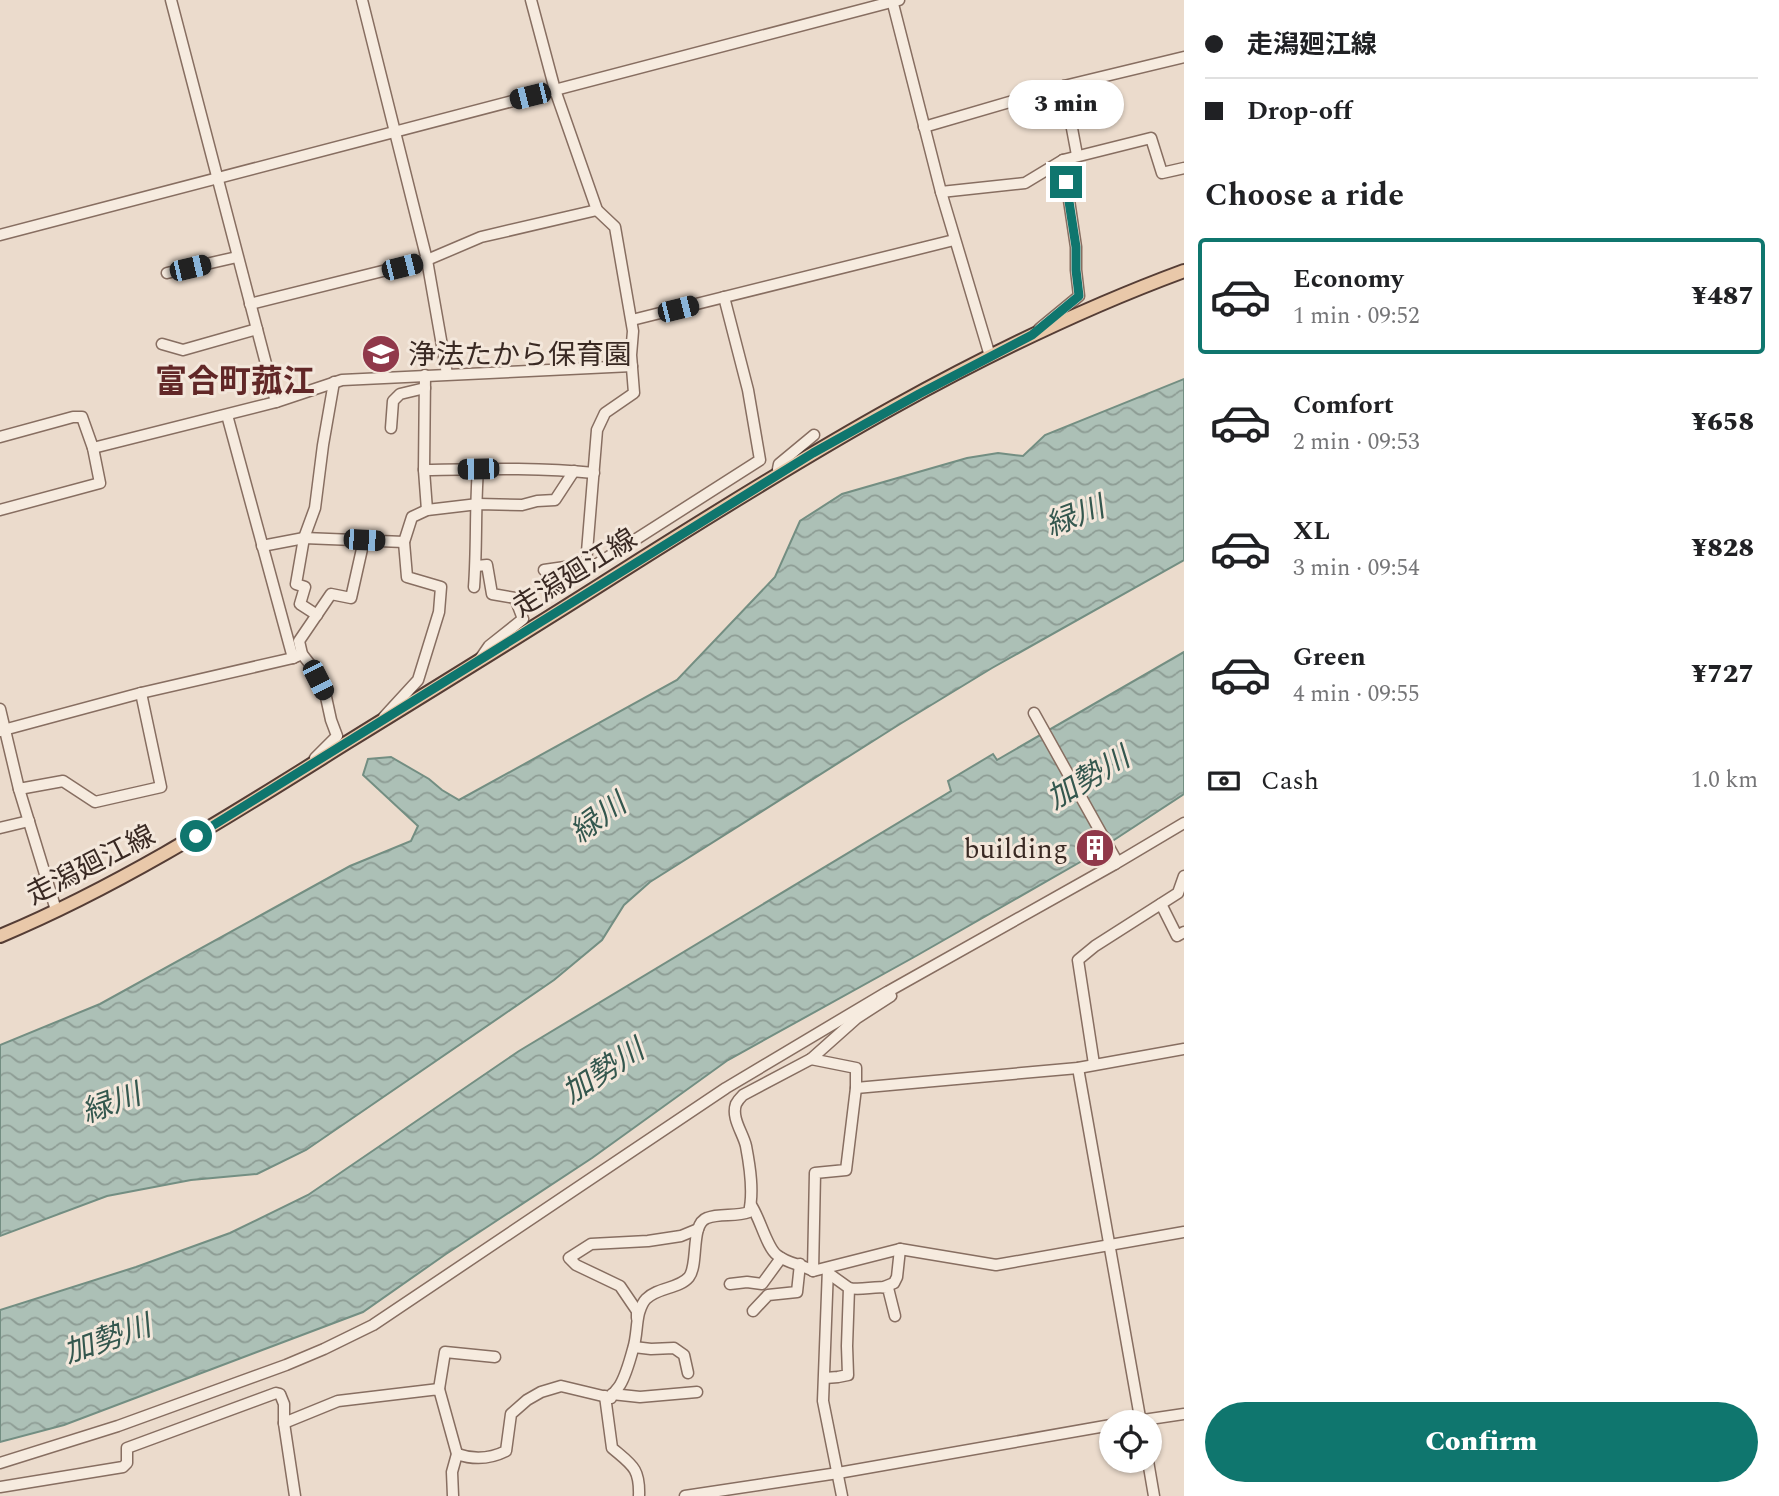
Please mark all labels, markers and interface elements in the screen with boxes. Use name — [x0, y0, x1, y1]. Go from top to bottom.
text: 走潟廻江線 — [1247, 25, 1377, 65]
callout: 3 min — [1008, 80, 1124, 130]
car — [508, 81, 553, 111]
text: 3 min — [1034, 87, 1098, 122]
text: Drop-off — [1247, 91, 1352, 131]
route end — [1050, 166, 1082, 198]
text: Choose a ride — [1205, 171, 1404, 220]
car — [380, 252, 425, 282]
car — [168, 253, 213, 283]
text: Economy — [1293, 259, 1403, 299]
icon: car — [1209, 265, 1272, 328]
text: ¥487 — [1692, 276, 1754, 316]
car — [656, 294, 701, 324]
text: 1 min · 09:52 — [1293, 299, 1420, 334]
school or university icon: 浄法たから保育園 — [360, 333, 402, 375]
place label: 浄法たから保育園 — [408, 334, 632, 377]
district label: 富合町菰江 — [155, 358, 315, 407]
text: Comfort — [1293, 385, 1394, 425]
icon: car — [1209, 391, 1272, 454]
text: ¥658 — [1692, 402, 1754, 442]
text: 2 min · 09:53 — [1293, 425, 1420, 460]
car — [457, 458, 500, 480]
water label: 緑川 — [1039, 484, 1114, 549]
text: XL — [1293, 511, 1330, 551]
icon: car — [1209, 517, 1272, 580]
street label: 走潟廻江線 — [504, 518, 646, 629]
car — [343, 528, 386, 552]
text: ¥828 — [1692, 528, 1754, 568]
text: 3 min · 09:54 — [1293, 551, 1420, 586]
text: Green — [1293, 637, 1366, 677]
icon: car — [1209, 643, 1272, 706]
text: ¥727 — [1692, 654, 1754, 694]
car — [300, 657, 337, 703]
text: 4 min · 09:55 — [1293, 677, 1420, 712]
water label: 加勢川 — [1038, 734, 1142, 822]
text: Cash — [1261, 761, 1319, 801]
icon: cash — [1205, 762, 1243, 800]
text: 1.0 km — [1691, 763, 1758, 798]
water label: 緑川 — [561, 781, 639, 855]
street label: 走潟廻江線 — [19, 814, 163, 916]
route start — [180, 820, 212, 852]
building icon: building — [1074, 827, 1116, 869]
place label: building — [964, 828, 1068, 871]
water label: 加勢川 — [553, 1026, 656, 1116]
water label: 緑川 — [75, 1071, 150, 1136]
water label: 加勢川 — [57, 1303, 160, 1376]
button: Confirm — [1205, 1402, 1758, 1482]
map controls — [1099, 1410, 1162, 1473]
button: locate — [1099, 1410, 1162, 1473]

